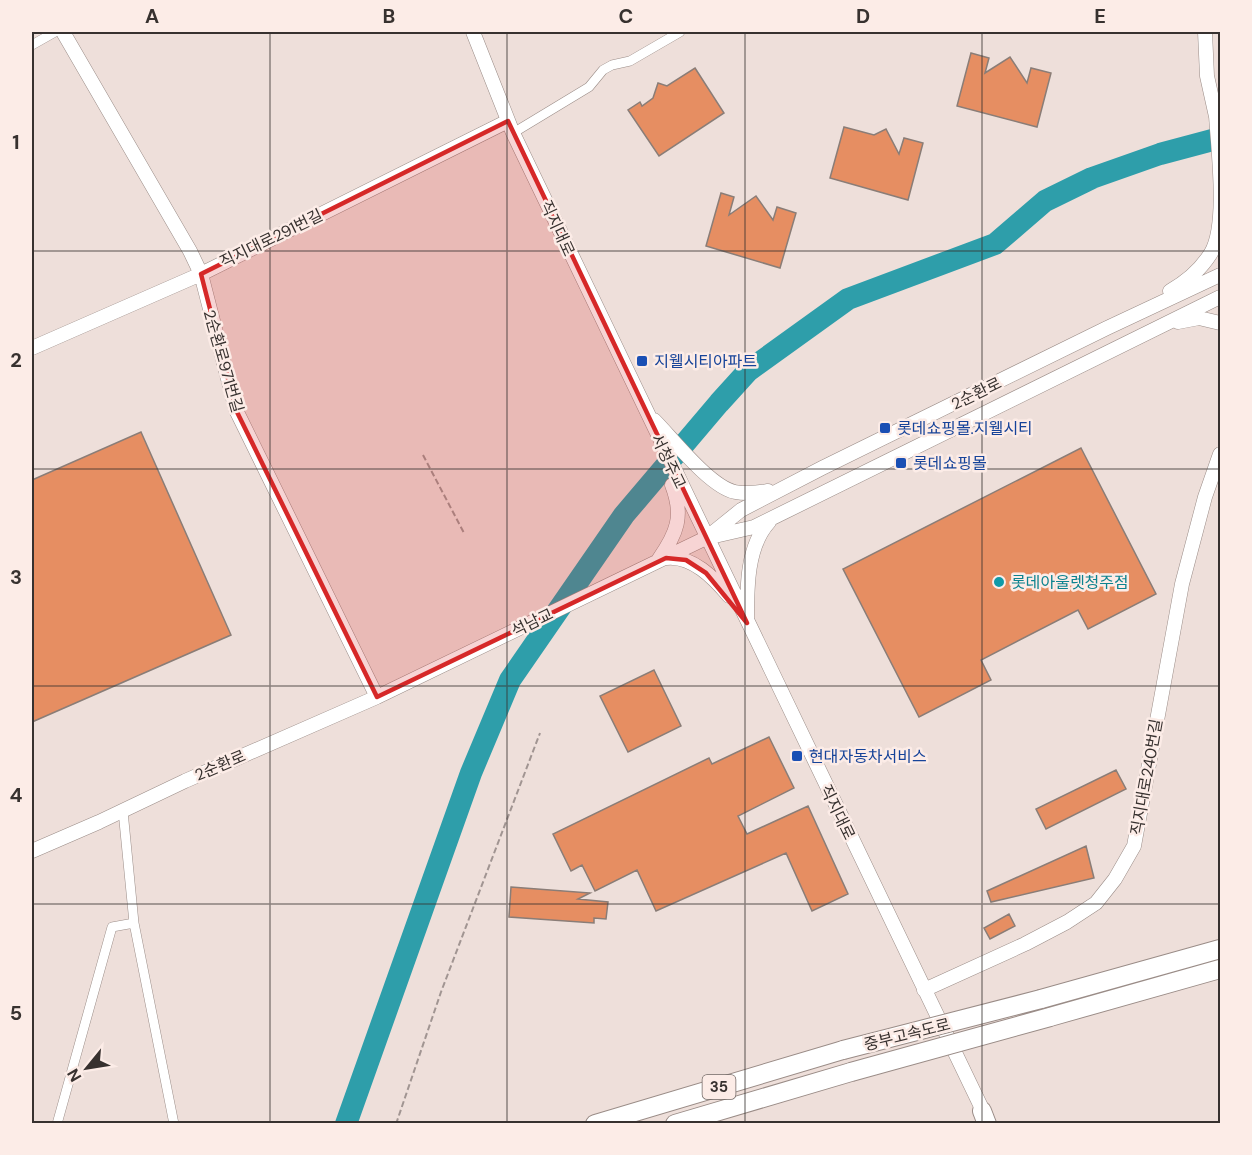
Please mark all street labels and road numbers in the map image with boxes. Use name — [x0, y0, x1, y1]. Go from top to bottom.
street label: 직지대로 — [536, 197, 580, 260]
street label: 직지대로291번길 — [216, 204, 326, 272]
street label: 2순환로971번길 — [199, 307, 248, 415]
street label: 2순환로 — [948, 372, 1005, 415]
street label: 서청주교 — [646, 430, 691, 492]
street label: 석남교 — [508, 603, 557, 642]
street label: 직지대로240번길 — [1126, 717, 1167, 837]
street label: 2순환로 — [192, 745, 249, 786]
street label: 직지대로 — [815, 781, 860, 844]
street label: 중부고속도로 — [862, 1014, 953, 1055]
road number: 35 — [702, 1075, 736, 1099]

